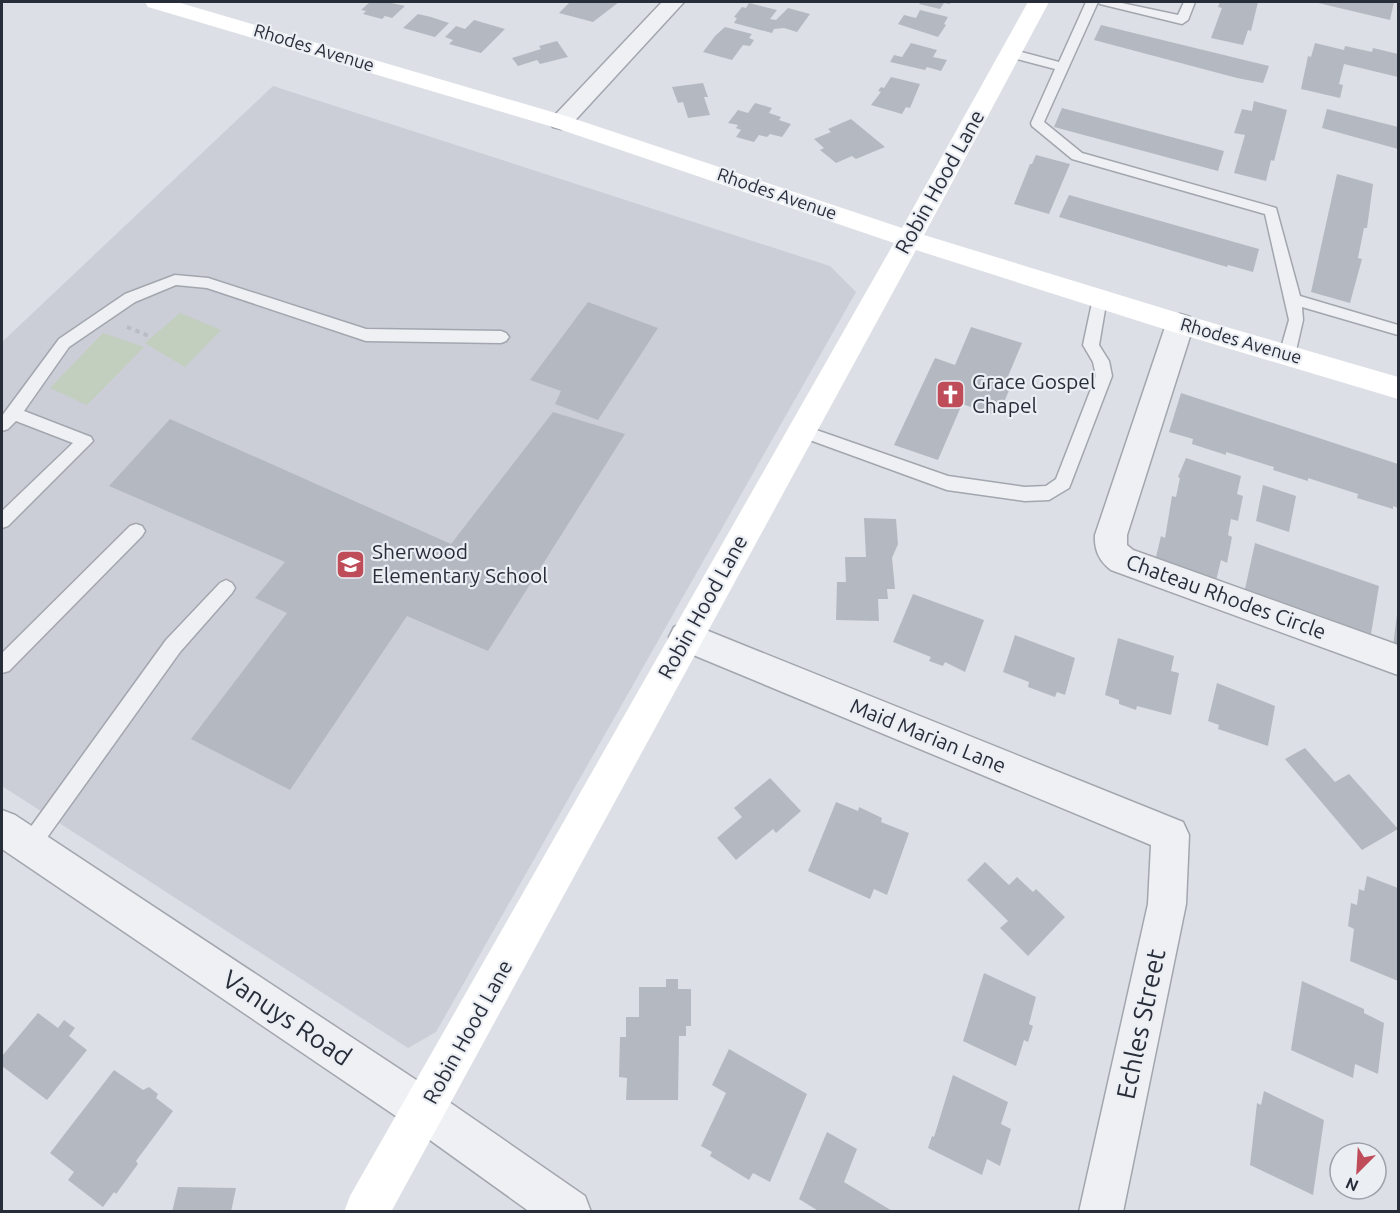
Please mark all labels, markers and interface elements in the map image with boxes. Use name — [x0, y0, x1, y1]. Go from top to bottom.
street label: Rhodes Avenue — [252, 19, 377, 75]
street label: Robin Hood Lane — [890, 105, 989, 258]
street label: Rhodes Avenue — [715, 163, 840, 223]
street label: Rhodes Avenue — [1178, 313, 1304, 367]
place label: Grace Gospel Chapel — [972, 369, 1095, 417]
church icon: Grace Gospel Chapel — [935, 378, 967, 410]
street label: Robin Hood Lane — [653, 530, 752, 683]
place label: Sherwood Elementary School — [372, 539, 548, 587]
school or university icon: Sherwood Elementary School — [335, 548, 367, 580]
street label: Chateau Rhodes Circle — [1123, 549, 1330, 643]
street label: Maid Marian Lane — [847, 693, 1010, 777]
street label: Echles Street — [1110, 946, 1171, 1101]
street label: Robin Hood Lane — [418, 955, 517, 1108]
street label: Vanuys Road — [217, 964, 357, 1071]
north arrow — [1328, 1141, 1388, 1201]
text: N — [1343, 1174, 1361, 1195]

